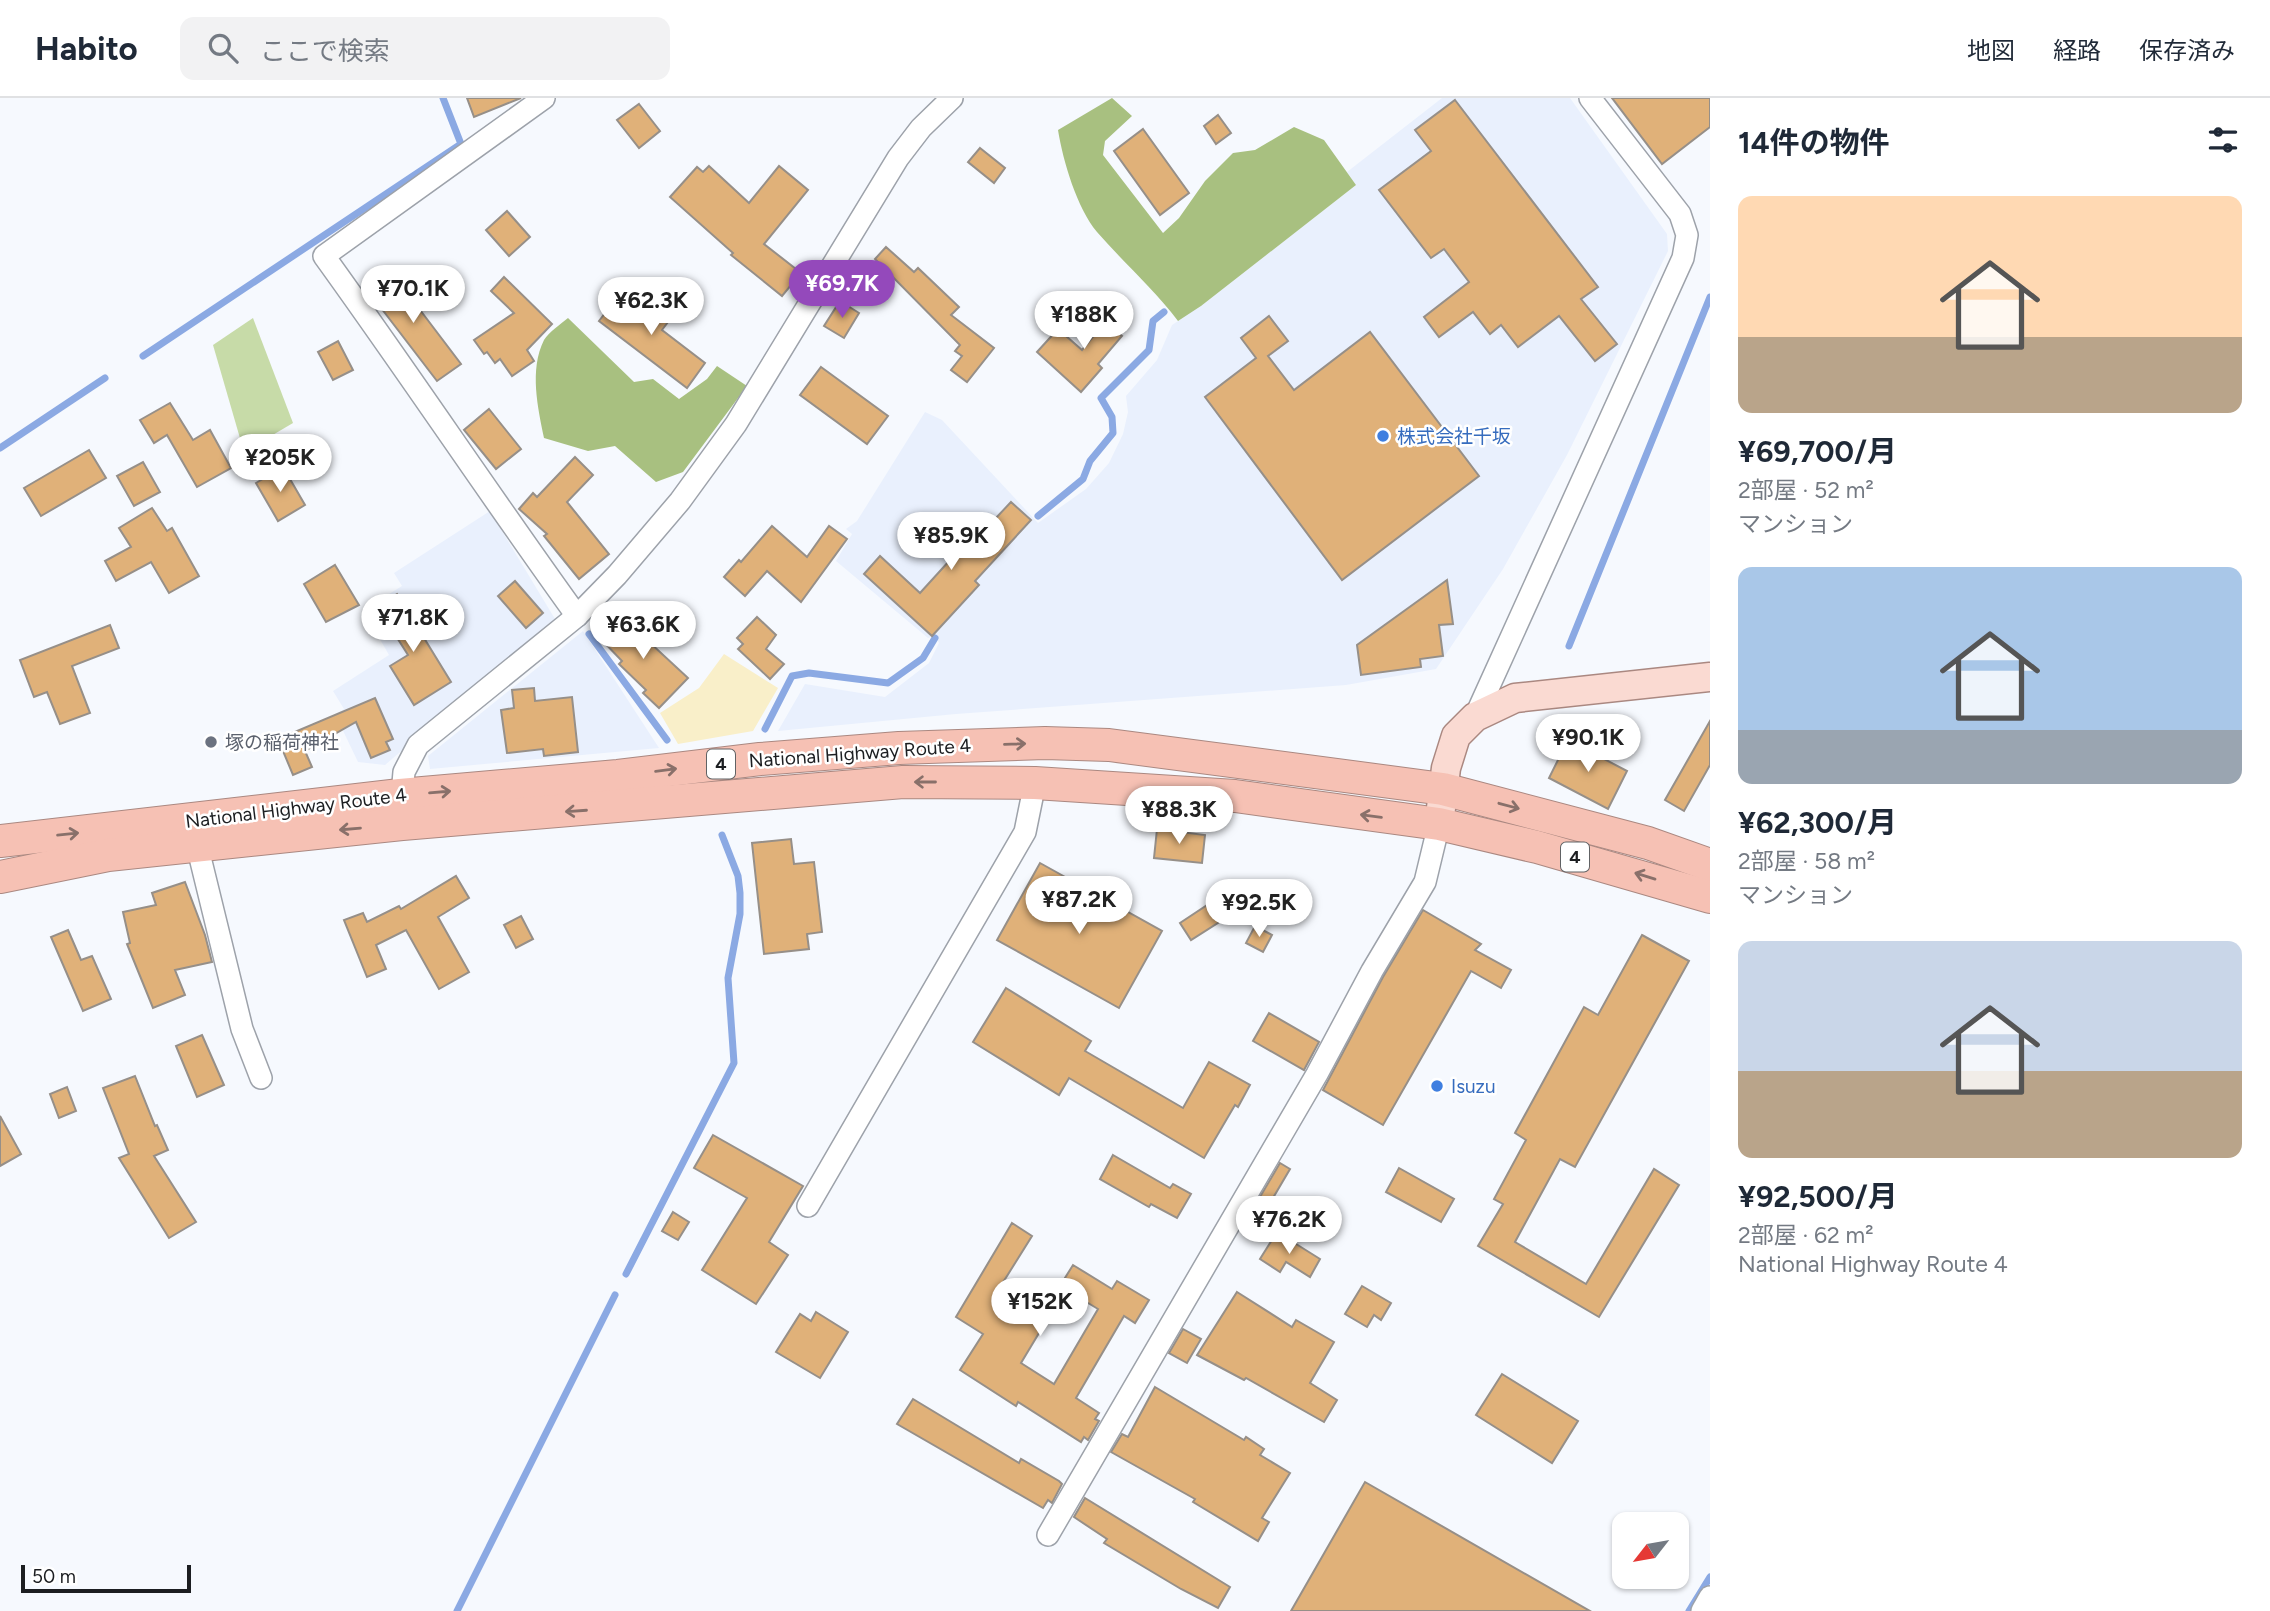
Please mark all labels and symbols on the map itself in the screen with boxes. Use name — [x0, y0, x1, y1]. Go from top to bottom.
pin: ¥69.7K — [785, 260, 899, 320]
pin: ¥70.1K — [356, 266, 470, 325]
pin: ¥62.3K — [594, 278, 708, 337]
pin: ¥188K — [1035, 292, 1133, 351]
place label: 株式会社千坂 — [1397, 425, 1511, 448]
marker: 株式会社千坂 — [1375, 428, 1391, 444]
pin: ¥205K — [231, 434, 329, 494]
pin: ¥85.9K — [894, 512, 1008, 572]
pin: ¥71.8K — [356, 594, 470, 654]
pin: ¥63.6K — [586, 602, 700, 661]
pin: ¥90.1K — [1531, 714, 1645, 774]
place label: 塚の稲荷神社 — [225, 731, 339, 754]
marker: 塚の稲荷神社 — [203, 734, 219, 750]
street label: National Highway Route 4 — [748, 734, 972, 772]
one-way arrow — [1004, 737, 1027, 750]
road number: 4 — [707, 750, 735, 778]
one-way arrow — [655, 763, 677, 776]
one-way arrow — [914, 775, 937, 789]
street label: National Highway Route 4 — [184, 783, 408, 833]
one-way arrow — [428, 785, 451, 798]
pin: ¥88.3K — [1122, 786, 1236, 846]
one-way arrow — [1497, 800, 1520, 813]
one-way arrow — [566, 805, 588, 818]
one-way arrow — [1360, 810, 1383, 823]
one-way arrow — [339, 823, 361, 836]
one-way arrow — [56, 827, 79, 840]
road number: 4 — [1561, 842, 1589, 872]
one-way arrow — [1634, 869, 1656, 882]
pin: ¥87.2K — [1022, 876, 1136, 936]
pin: ¥92.5K — [1202, 880, 1316, 939]
place label: Isuzu — [1451, 1075, 1496, 1098]
marker: Isuzu — [1429, 1078, 1445, 1094]
pin: ¥76.2K — [1232, 1196, 1346, 1256]
pin: ¥152K — [991, 1278, 1089, 1338]
north arrow — [1612, 1512, 1689, 1589]
scale bar — [21, 1562, 191, 1594]

